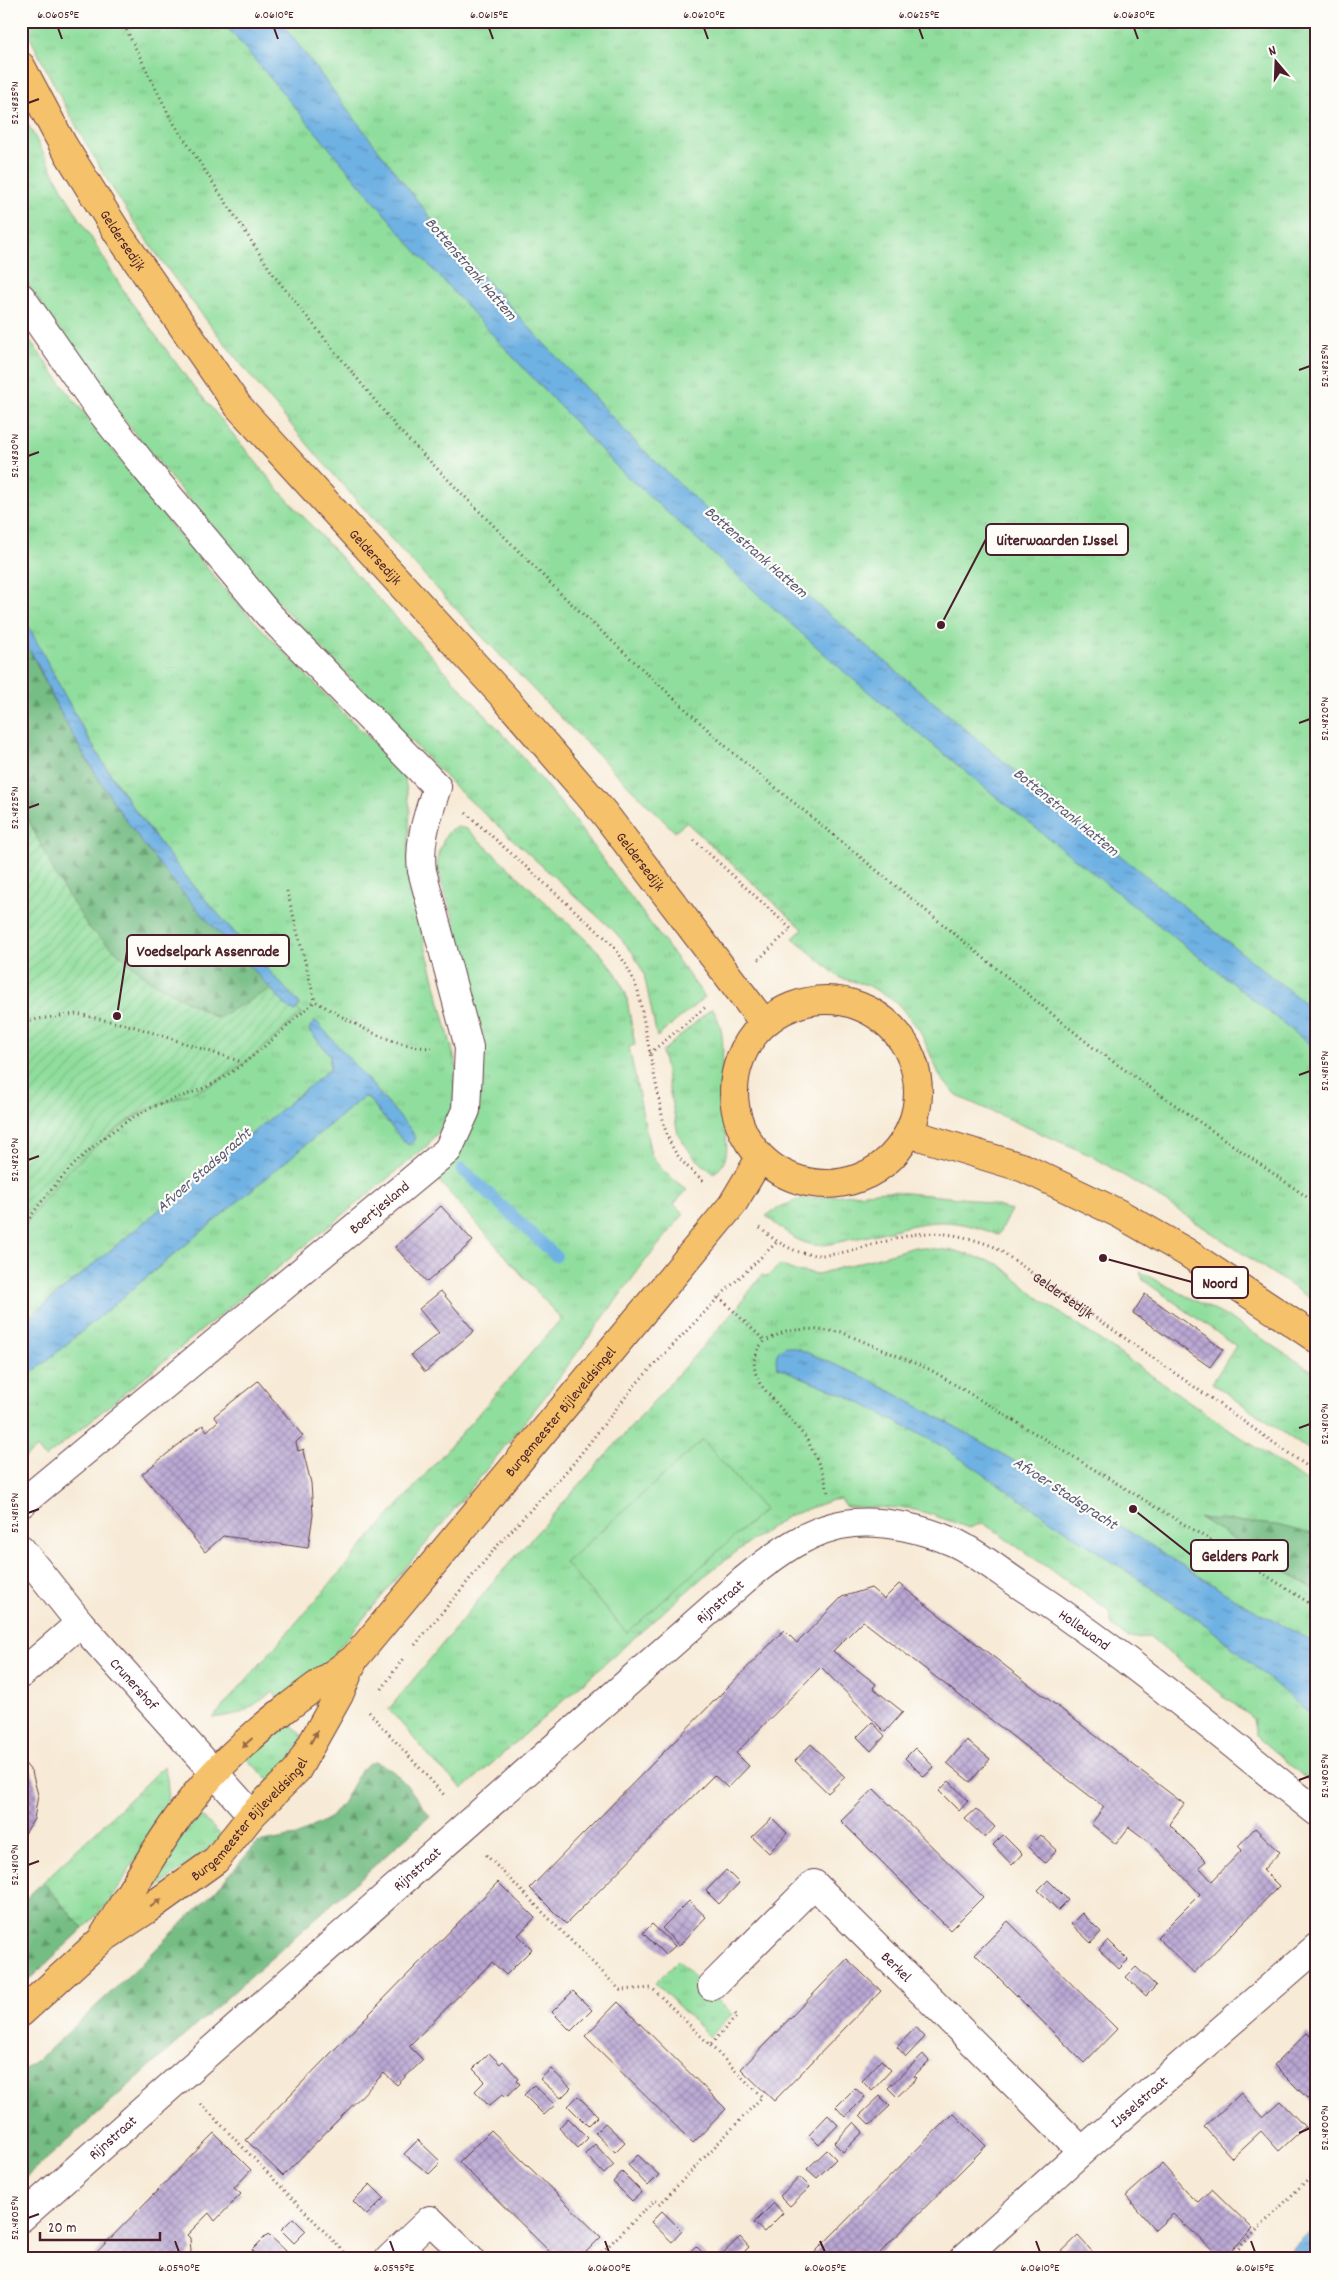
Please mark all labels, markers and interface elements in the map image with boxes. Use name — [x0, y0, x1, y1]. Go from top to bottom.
text: 6.0605°E — [37, 7, 79, 24]
text: 6.0610°E — [255, 7, 294, 24]
text: 6.0615°E — [470, 7, 508, 24]
text: 6.0620°E — [683, 7, 725, 24]
text: 6.0625°E — [899, 7, 940, 24]
text: 6.0630°E — [1113, 7, 1155, 24]
north arrow — [1250, 38, 1300, 88]
text: N — [1266, 41, 1279, 62]
text: 52.4835°N — [7, 81, 24, 125]
street label: Geldersedijk — [93, 206, 150, 276]
water label: Bottenstrank Hattem — [419, 213, 522, 327]
text: 52.4825°N — [1317, 344, 1334, 388]
text: 52.4830°N — [7, 434, 24, 478]
water label: Bottenstrank Hattem — [699, 502, 813, 605]
callout: Uiterwaarden IJssel — [986, 524, 1128, 555]
street label: Geldersedijk — [343, 525, 406, 591]
text: Uiterwaarden IJssel — [996, 530, 1118, 553]
text: 52.4820°N — [1317, 697, 1334, 741]
water label: Bottenstrank Hattem — [1008, 763, 1124, 863]
text: 52.4825°N — [7, 786, 24, 830]
street label: Geldersedijk — [609, 828, 669, 897]
callout: Voedselpark Assenrade — [127, 935, 289, 966]
text: Voedselpark Assenrade — [137, 941, 279, 964]
text: 52.4815°N — [1317, 1051, 1334, 1091]
water label: Afvoer Stadsgracht — [152, 1122, 259, 1219]
text: 52.4820°N — [7, 1138, 24, 1182]
street label: Boertjesland — [345, 1177, 415, 1240]
street label: Geldersedijk — [1027, 1267, 1097, 1326]
callout: Noord — [1192, 1267, 1248, 1298]
text: Noord — [1202, 1273, 1238, 1296]
street label: Burgemeester Bijleveldsingel — [501, 1342, 623, 1483]
text: 52.4810°N — [1317, 1403, 1334, 1445]
water label: Afvoer Stadsgracht — [1008, 1452, 1123, 1537]
text: 52.4815°N — [7, 1493, 24, 1533]
callout: Gelders Park — [1191, 1540, 1288, 1571]
text: Gelders Park — [1201, 1546, 1279, 1569]
street label: Rijnstraat — [692, 1575, 751, 1630]
street label: Hollewand — [1053, 1605, 1114, 1657]
street label: Crunershof — [103, 1654, 163, 1717]
one-way arrow — [310, 1730, 319, 1744]
one-way arrow — [241, 1737, 253, 1749]
street label: Burgemeester Bijleveldsingel — [187, 1754, 315, 1888]
text: 52.4805°N — [1317, 1754, 1334, 1798]
street label: Rijnstraat — [389, 1842, 448, 1898]
text: 52.4810°N — [7, 1844, 24, 1886]
one-way arrow — [149, 1898, 163, 1908]
street label: Berkel — [875, 1947, 916, 1988]
street label: IJsselstraat — [1107, 2072, 1174, 2134]
text: 52.4800°N — [1317, 2105, 1334, 2151]
street label: Rijnstraat — [85, 2111, 143, 2166]
text: 52.4805°N — [7, 2196, 24, 2240]
scale bar — [40, 2210, 160, 2242]
text: 20 m — [48, 2218, 76, 2240]
text: 6.0590°E — [158, 2260, 200, 2277]
text: 6.0595°E — [374, 2260, 415, 2277]
text: 6.0600°E — [588, 2260, 631, 2277]
text: 6.0605°E — [804, 2260, 846, 2277]
text: 6.0610°E — [1021, 2260, 1060, 2277]
text: 6.0615°E — [1236, 2260, 1274, 2277]

